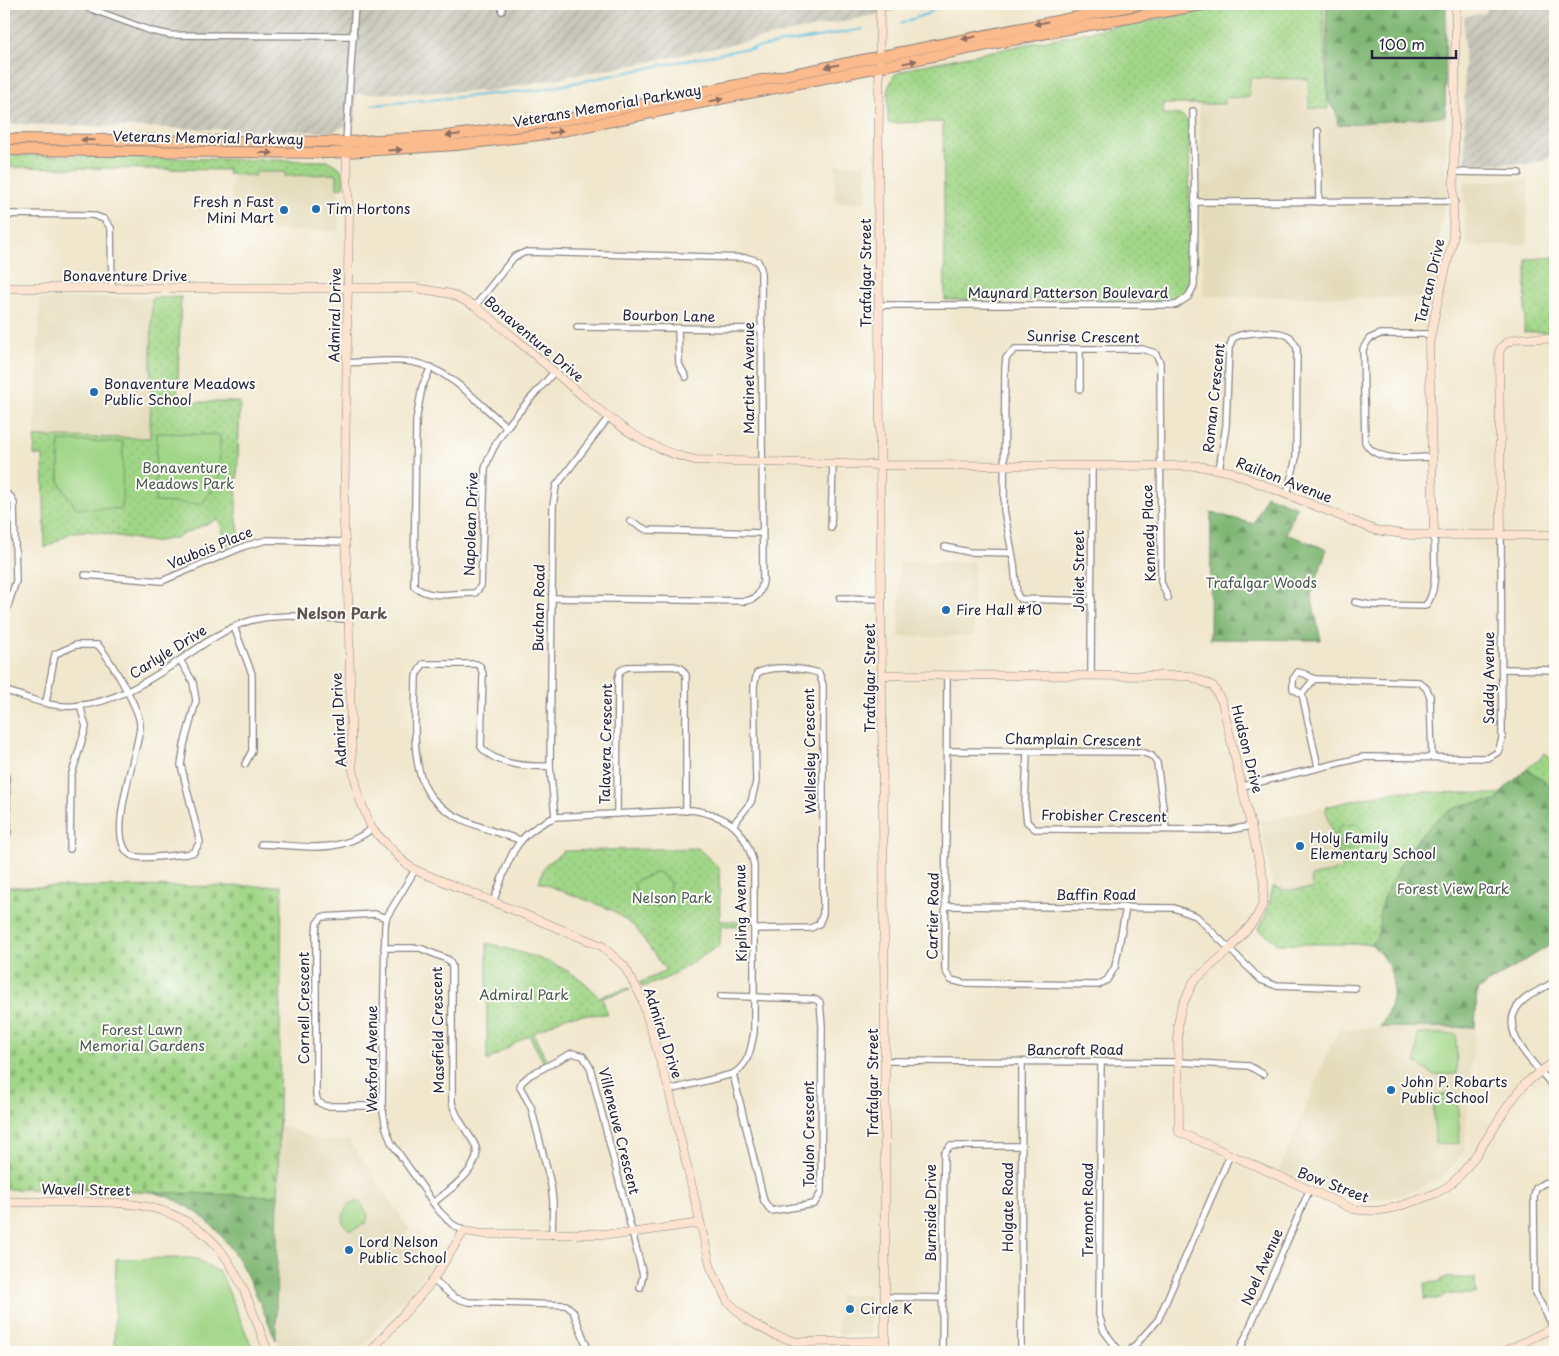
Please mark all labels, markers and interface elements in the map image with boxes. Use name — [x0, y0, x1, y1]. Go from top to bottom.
one-way arrow — [1032, 20, 1048, 28]
scale bar — [1372, 28, 1455, 60]
text: 100 m — [1379, 32, 1425, 55]
one-way arrow — [961, 34, 976, 42]
one-way arrow — [902, 57, 918, 65]
one-way arrow — [824, 62, 839, 70]
street label: Veterans Memorial Parkway — [511, 79, 703, 132]
one-way arrow — [708, 96, 724, 104]
street label: Veterans Memorial Parkway — [112, 125, 304, 150]
one-way arrow — [549, 127, 565, 135]
one-way arrow — [445, 132, 461, 140]
one-way arrow — [79, 136, 95, 144]
one-way arrow — [387, 145, 403, 153]
one-way arrow — [258, 149, 274, 157]
place label: Fresh n Fast Mini Mart — [193, 191, 274, 228]
place label: Tim Hortons — [326, 198, 410, 219]
marker: Tim Hortons — [310, 203, 322, 215]
marker: Fresh n Fast Mini Mart — [278, 204, 290, 216]
street label: Trafalgar Street — [855, 218, 876, 328]
street label: Tartan Drive — [1410, 236, 1449, 325]
street label: Bonaventure Drive — [63, 265, 187, 286]
street label: Admiral Drive — [323, 267, 346, 363]
street label: Maynard Patterson Boulevard — [968, 282, 1169, 303]
street label: Bonaventure Drive — [480, 291, 589, 387]
street label: Bourbon Lane — [622, 304, 716, 327]
street label: Martinet Avenue — [738, 322, 759, 434]
street label: Sunrise Crescent — [1026, 325, 1140, 348]
street label: Roman Crescent — [1197, 342, 1230, 454]
place label: Bonaventure Meadows Public School — [104, 373, 255, 410]
marker: Bonaventure Meadows Public School — [88, 386, 100, 398]
street label: Railton Avenue — [1233, 451, 1336, 508]
park label: Bonaventure Meadows Park — [136, 457, 235, 494]
street label: Napolean Drive — [458, 471, 483, 577]
street label: Kennedy Place — [1136, 484, 1161, 582]
street label: Vaubois Place — [164, 521, 255, 574]
street label: Joliet Street — [1068, 530, 1089, 612]
street label: Buchan Road — [527, 564, 550, 652]
park label: Trafalgar Woods — [1205, 572, 1317, 593]
place label: Fire Hall #10 — [956, 599, 1042, 620]
district label: Nelson Park — [297, 601, 387, 624]
marker: Fire Hall #10 — [940, 604, 952, 616]
street label: Carlyle Drive — [125, 619, 211, 684]
street label: Trafalgar Street — [859, 623, 880, 733]
street label: Saddy Avenue — [1478, 631, 1499, 724]
street label: Admiral Drive — [326, 672, 351, 768]
street label: Talavera Crescent — [594, 683, 617, 805]
street label: Wellesley Crescent — [798, 688, 821, 814]
street label: Hudson Drive — [1226, 703, 1269, 795]
street label: Champlain Crescent — [1005, 728, 1142, 751]
street label: Frobisher Crescent — [1041, 804, 1167, 827]
place label: Holy Family Elementary School — [1310, 827, 1436, 864]
marker: Holy Family Elementary School — [1294, 840, 1306, 852]
street label: Kipling Avenue — [729, 864, 752, 962]
street label: Cartier Road — [921, 872, 944, 960]
park label: Forest View Park — [1397, 878, 1510, 899]
street label: Baffin Road — [1056, 884, 1136, 905]
park label: Nelson Park — [632, 887, 713, 908]
street label: Cornell Crescent — [293, 952, 314, 1064]
street label: Masefield Crescent — [426, 966, 449, 1094]
park label: Admiral Park — [479, 984, 569, 1005]
street label: Admiral Drive — [639, 985, 688, 1081]
street label: Wexford Avenue — [361, 1005, 382, 1113]
park label: Forest Lawn Memorial Gardens — [79, 1019, 205, 1056]
street label: Trafalgar Street — [862, 1028, 883, 1138]
street label: Bancroft Road — [1026, 1039, 1124, 1060]
street label: Villeneuve Crescent — [594, 1065, 645, 1197]
place label: John P. Robarts Public School — [1401, 1071, 1508, 1108]
street label: Toulon Crescent — [798, 1080, 819, 1187]
marker: John P. Robarts Public School — [1385, 1084, 1397, 1096]
street label: Bow Street — [1294, 1161, 1372, 1208]
street label: Holgate Road — [997, 1162, 1018, 1252]
street label: Tremont Road — [1077, 1162, 1098, 1258]
street label: Burnside Drive — [920, 1164, 941, 1262]
street label: Wavell Street — [41, 1178, 131, 1201]
street label: Noel Avenue — [1235, 1225, 1288, 1308]
place label: Lord Nelson Public School — [359, 1231, 447, 1268]
marker: Lord Nelson Public School — [343, 1244, 355, 1256]
place label: Circle K — [860, 1298, 913, 1319]
marker: Circle K — [844, 1303, 856, 1315]

